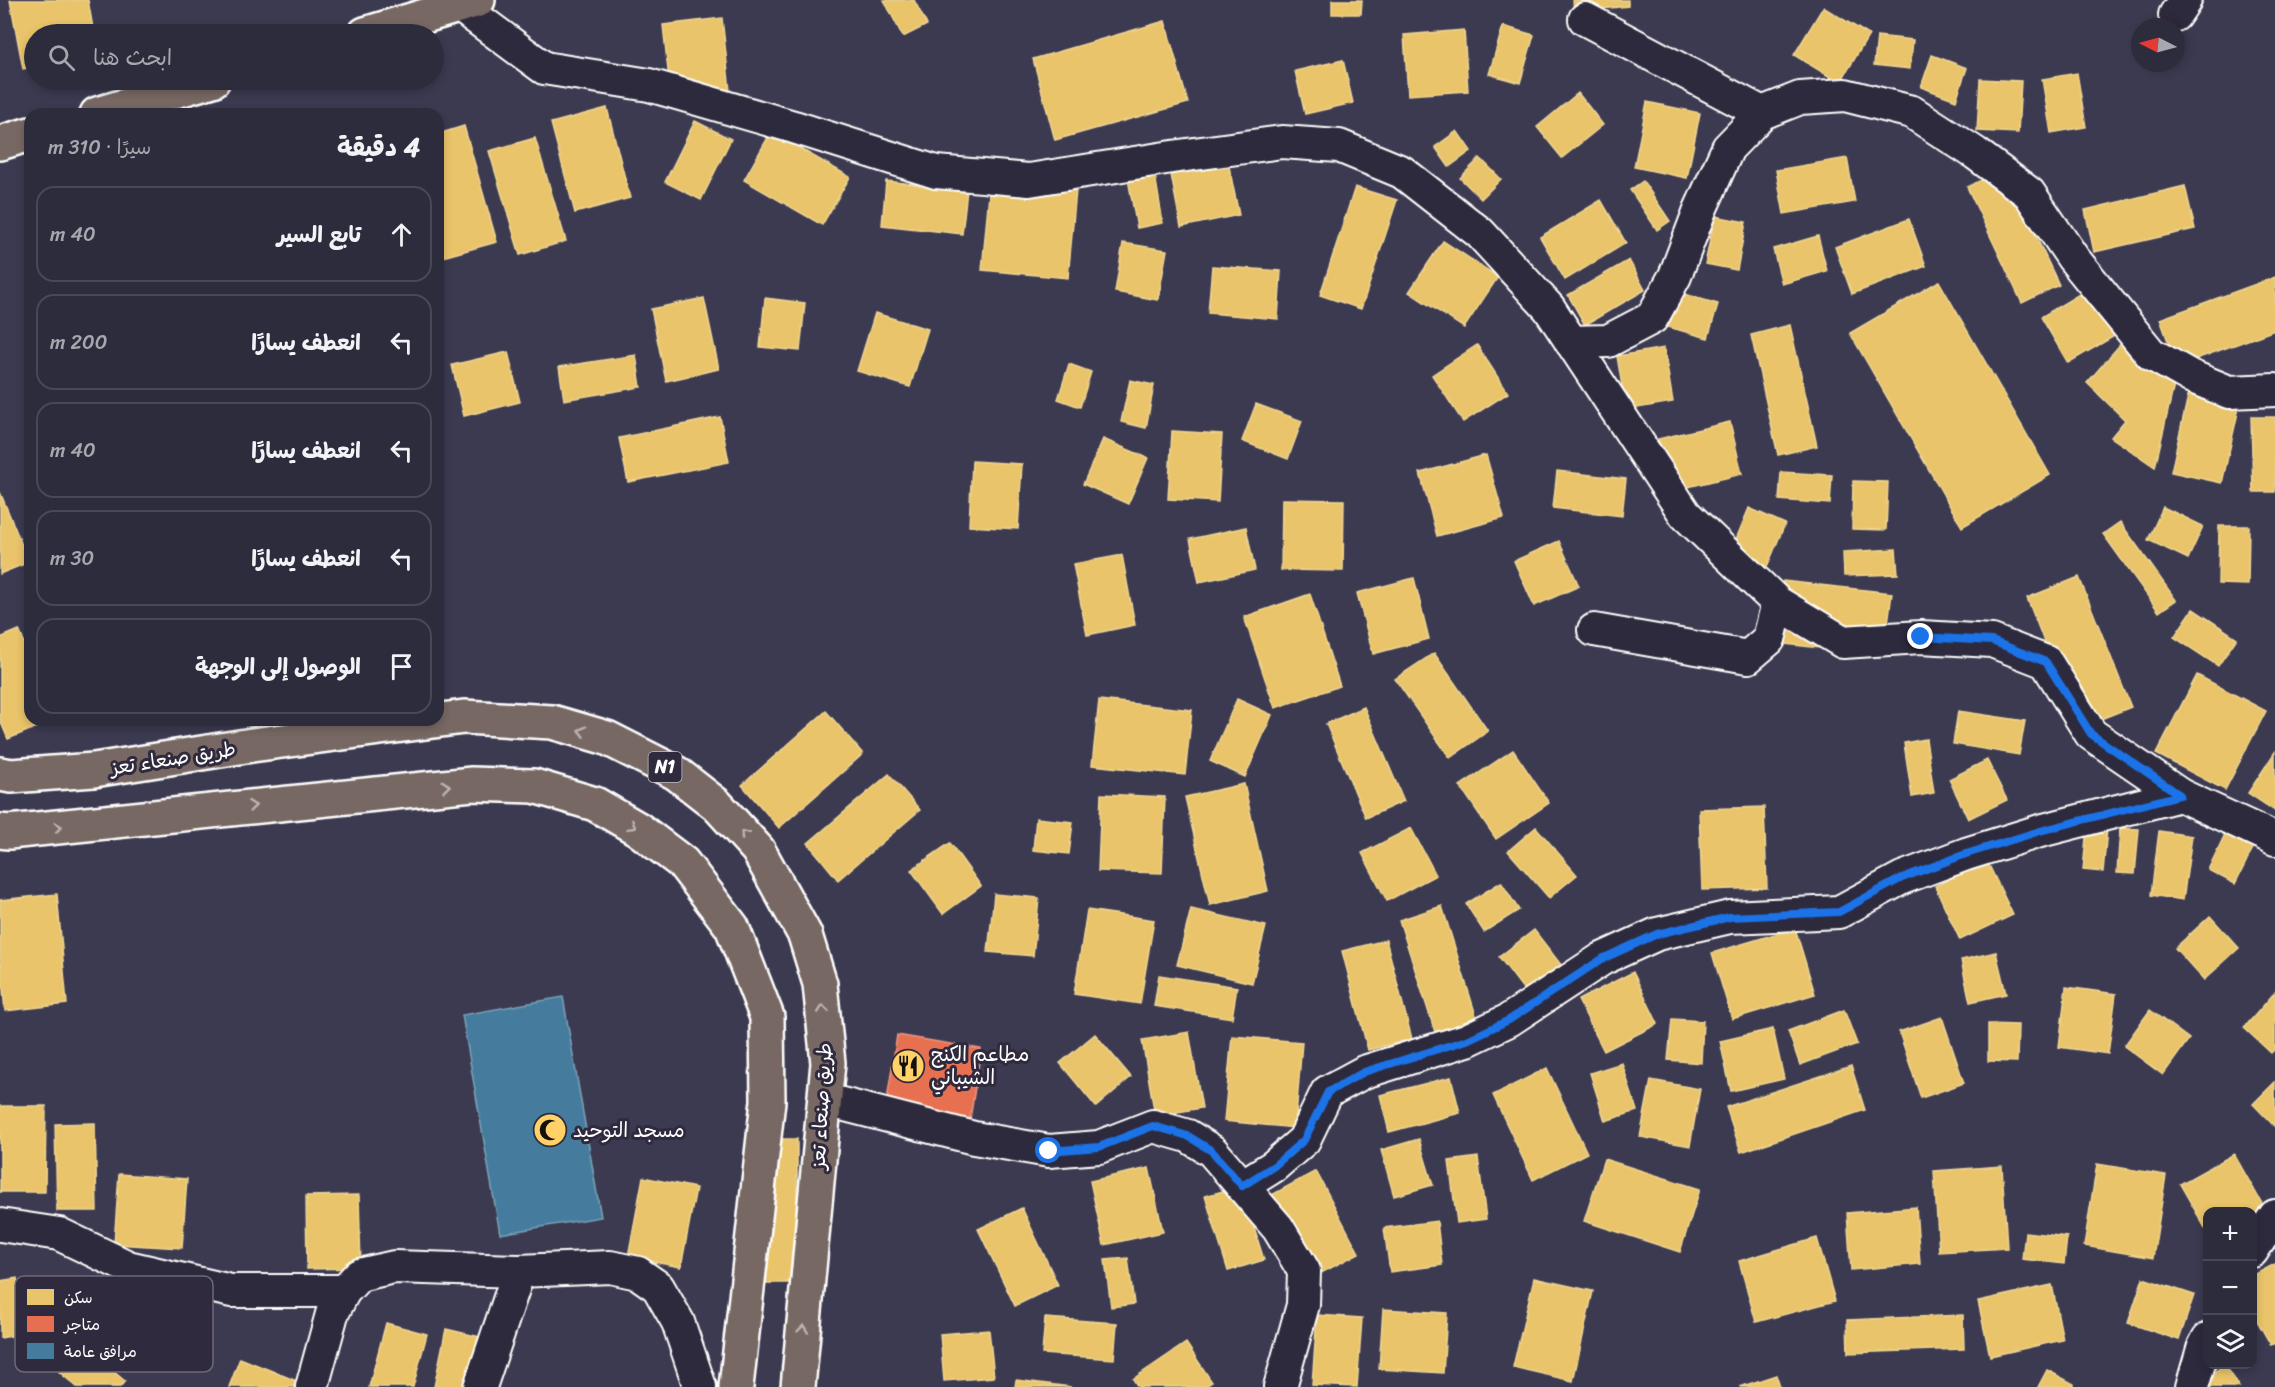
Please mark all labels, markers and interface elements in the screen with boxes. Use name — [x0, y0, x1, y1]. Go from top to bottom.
north arrow — [2131, 18, 2185, 72]
search box — [24, 24, 444, 90]
text: ابحث هنا — [93, 38, 172, 77]
icon: search — [45, 41, 78, 74]
text: 4 دقيقة — [337, 124, 420, 170]
text: سيرًا · 310 m — [48, 130, 151, 165]
text: تابع السير — [277, 215, 361, 254]
text: 40 m — [50, 217, 96, 252]
icon: ahead — [385, 218, 418, 251]
text: انعطف يسارًا — [251, 323, 361, 362]
text: 200 m — [50, 325, 107, 360]
icon: left — [385, 326, 418, 359]
text: انعطف يسارًا — [251, 431, 361, 470]
text: 40 m — [50, 433, 96, 468]
icon: left — [385, 434, 418, 467]
text: انعطف يسارًا — [251, 539, 361, 578]
text: 30 m — [50, 541, 94, 576]
icon: left — [385, 542, 418, 575]
route end — [1907, 623, 1933, 649]
text: الوصول إلى الوجهة — [195, 647, 361, 686]
icon: arrive — [385, 650, 418, 683]
one-way arrow — [577, 725, 587, 738]
street label: طريق صنعاء تعز — [106, 731, 238, 786]
road number: N1 — [648, 752, 682, 782]
one-way arrow — [441, 780, 451, 793]
one-way arrow — [247, 801, 257, 813]
one-way arrow — [626, 819, 636, 831]
one-way arrow — [54, 821, 63, 834]
one-way arrow — [740, 831, 751, 841]
one-way arrow — [817, 1005, 830, 1014]
place label: مطاعم الكنج الشيباني — [931, 1037, 1029, 1095]
street label: طريق صنعاء تعز — [801, 1042, 842, 1172]
restaurant icon: مطاعم الكنج الشيباني — [890, 1048, 926, 1084]
mosque icon: مسجد التوحيد — [532, 1112, 568, 1148]
place label: مسجد التوحيد — [573, 1113, 685, 1148]
route start — [1035, 1137, 1061, 1163]
map controls — [2203, 1207, 2257, 1369]
button: + — [2203, 1207, 2257, 1261]
button: − — [2203, 1261, 2257, 1315]
legend — [15, 1276, 213, 1372]
text: سكن — [64, 1283, 93, 1312]
text: متاجر — [62, 1310, 100, 1339]
button: layers — [2203, 1315, 2257, 1369]
one-way arrow — [796, 1324, 809, 1333]
text: مرافق عامة — [64, 1337, 137, 1366]

